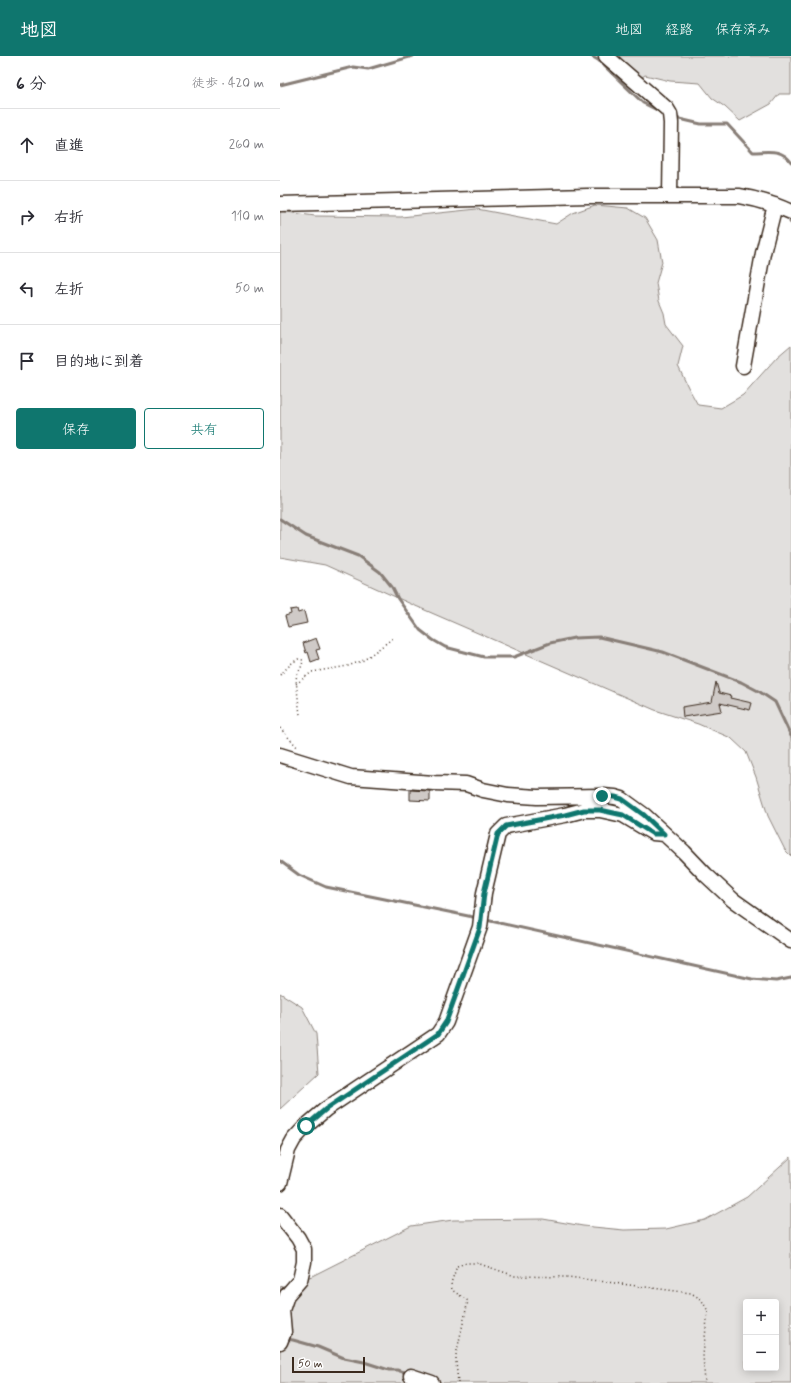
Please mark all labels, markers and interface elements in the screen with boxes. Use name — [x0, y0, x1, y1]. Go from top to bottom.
text: 地図 — [20, 18, 58, 43]
text: 地図 — [615, 21, 643, 39]
text: 経路 — [665, 21, 693, 39]
text: 保存済み — [715, 21, 771, 39]
text: 6 分 — [16, 73, 46, 95]
text: 徒歩 · 420 m — [192, 75, 264, 92]
icon: ahead — [16, 134, 38, 156]
text: 直進 — [54, 136, 84, 156]
text: 260 m — [229, 136, 264, 153]
icon: right — [16, 206, 38, 228]
text: 右折 — [54, 208, 84, 228]
text: 110 m — [231, 208, 264, 225]
icon: left — [16, 278, 38, 300]
text: 左折 — [54, 280, 84, 300]
text: 50 m — [235, 280, 264, 297]
icon: arrive — [16, 350, 38, 372]
text: 目的地に到着 — [54, 352, 144, 372]
button: 保存 — [16, 408, 136, 449]
button: 共有 — [144, 408, 264, 449]
route end — [593, 787, 611, 805]
route start — [297, 1117, 315, 1135]
map controls — [743, 1299, 779, 1371]
button: + — [743, 1299, 779, 1335]
button: − — [743, 1335, 779, 1371]
scale bar — [292, 1355, 365, 1374]
text: 50 m — [298, 1357, 323, 1371]

